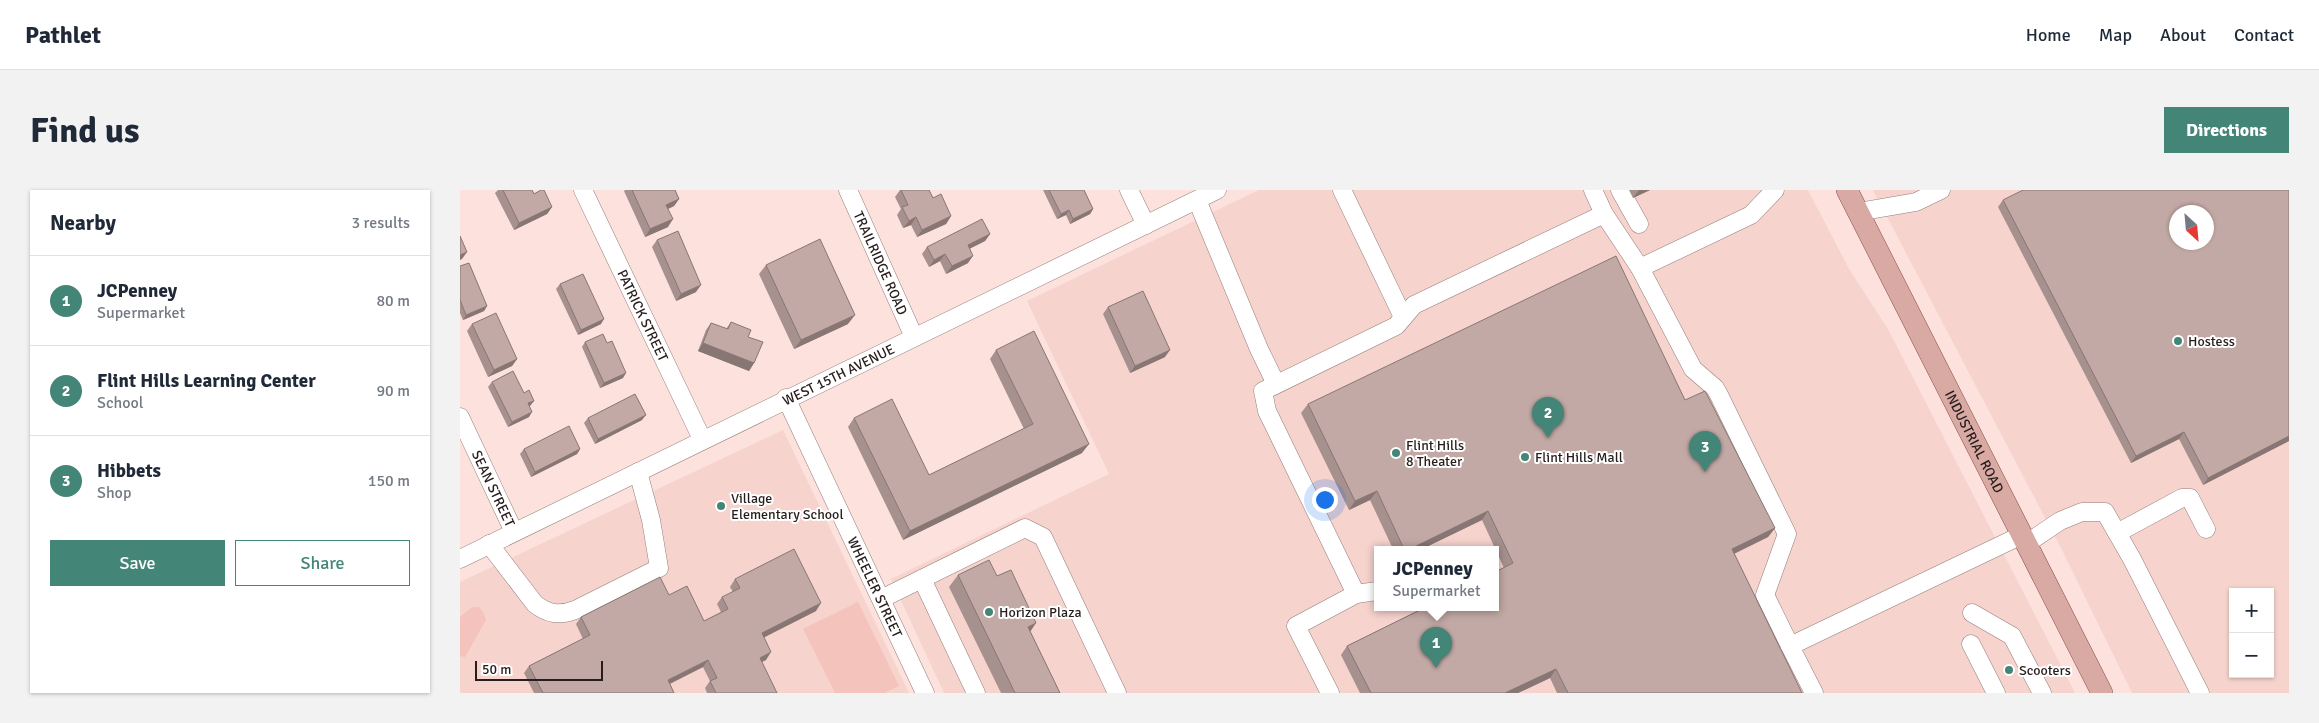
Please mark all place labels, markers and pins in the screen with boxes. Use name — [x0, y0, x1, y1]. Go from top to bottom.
place label: Hostess — [2188, 333, 2235, 350]
marker: Hostess — [2172, 335, 2184, 347]
pin: 2 — [1532, 397, 1564, 438]
pin: 3 — [1689, 431, 1721, 472]
place label: Flint Hills 8 Theater — [1406, 437, 1464, 470]
marker: Flint Hills 8 Theater — [1390, 447, 1402, 459]
place label: Flint Hills Mall — [1535, 449, 1623, 466]
marker: Flint Hills Mall — [1519, 451, 1531, 463]
place label: Village Elementary School — [731, 490, 844, 523]
marker: Village Elementary School — [715, 500, 727, 512]
place label: Horizon Plaza — [999, 604, 1081, 621]
marker: Horizon Plaza — [983, 606, 995, 618]
pin: 1 — [1420, 627, 1452, 668]
place label: Scooters — [2019, 662, 2071, 679]
marker: Scooters — [2003, 664, 2015, 676]

